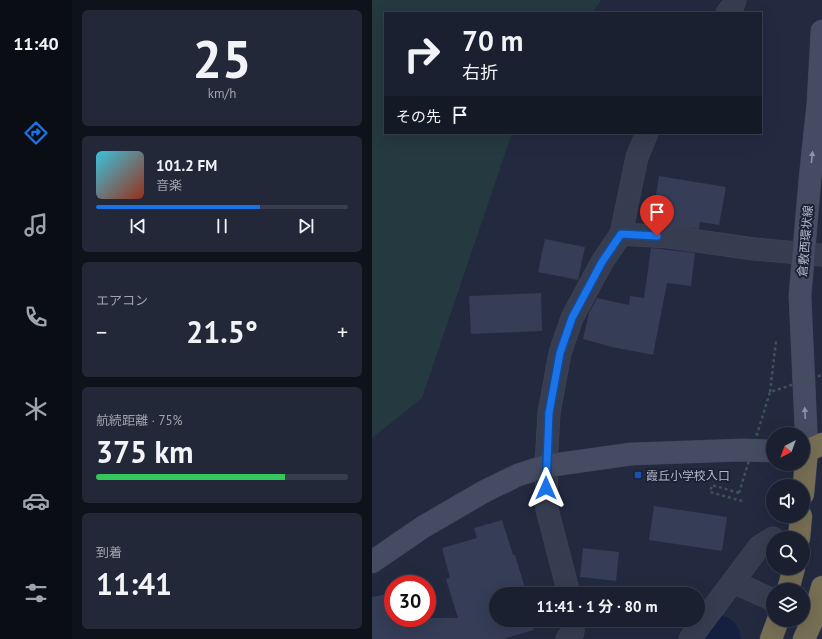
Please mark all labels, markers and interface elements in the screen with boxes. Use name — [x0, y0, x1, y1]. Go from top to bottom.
text: 70 m — [462, 22, 523, 59]
text: 25 — [193, 25, 251, 92]
icon: right — [396, 28, 448, 80]
text: 11:40 — [13, 32, 59, 55]
text: 右折 — [462, 61, 498, 84]
text: km/h — [208, 85, 236, 102]
icon: arrive — [449, 104, 471, 126]
text: その先 — [396, 107, 441, 126]
icon: directions — [22, 119, 50, 147]
one-way arrow — [809, 151, 815, 163]
text: 101.2 FM — [156, 156, 217, 175]
text: 音楽 — [156, 177, 182, 194]
pin — [640, 195, 674, 236]
icon: arrive — [646, 201, 668, 223]
street label: 倉敷西環状線 — [794, 204, 816, 278]
icon: music — [22, 211, 50, 239]
icon: previous — [127, 215, 149, 237]
icon: pause — [211, 215, 233, 237]
icon: next — [295, 215, 317, 237]
text: エアコン — [96, 292, 148, 309]
icon: phone — [22, 303, 50, 331]
text: 21.5° — [186, 312, 258, 351]
text: − — [96, 318, 107, 346]
text: + — [337, 318, 348, 346]
icon: climate — [22, 395, 50, 423]
one-way arrow — [802, 407, 809, 419]
text: 航続距離 · 75% — [96, 412, 183, 429]
north arrow — [766, 427, 810, 471]
map controls — [766, 427, 810, 627]
text: 375 km — [96, 432, 194, 471]
position arrow — [525, 467, 567, 509]
place label: 霞丘小学校入口 — [646, 468, 730, 483]
marker: 霞丘小学校入口 — [633, 470, 643, 480]
button: sound — [766, 479, 810, 523]
icon: car — [22, 487, 50, 515]
button: search — [766, 531, 810, 575]
text: 到着 — [96, 544, 122, 561]
text: 11:41 — [96, 564, 172, 603]
speed limit sign: 30 — [384, 575, 436, 627]
icon: filters — [22, 579, 50, 607]
button: layers — [766, 583, 810, 627]
text: 11:41 · 1 分 · 80 m — [536, 597, 658, 616]

